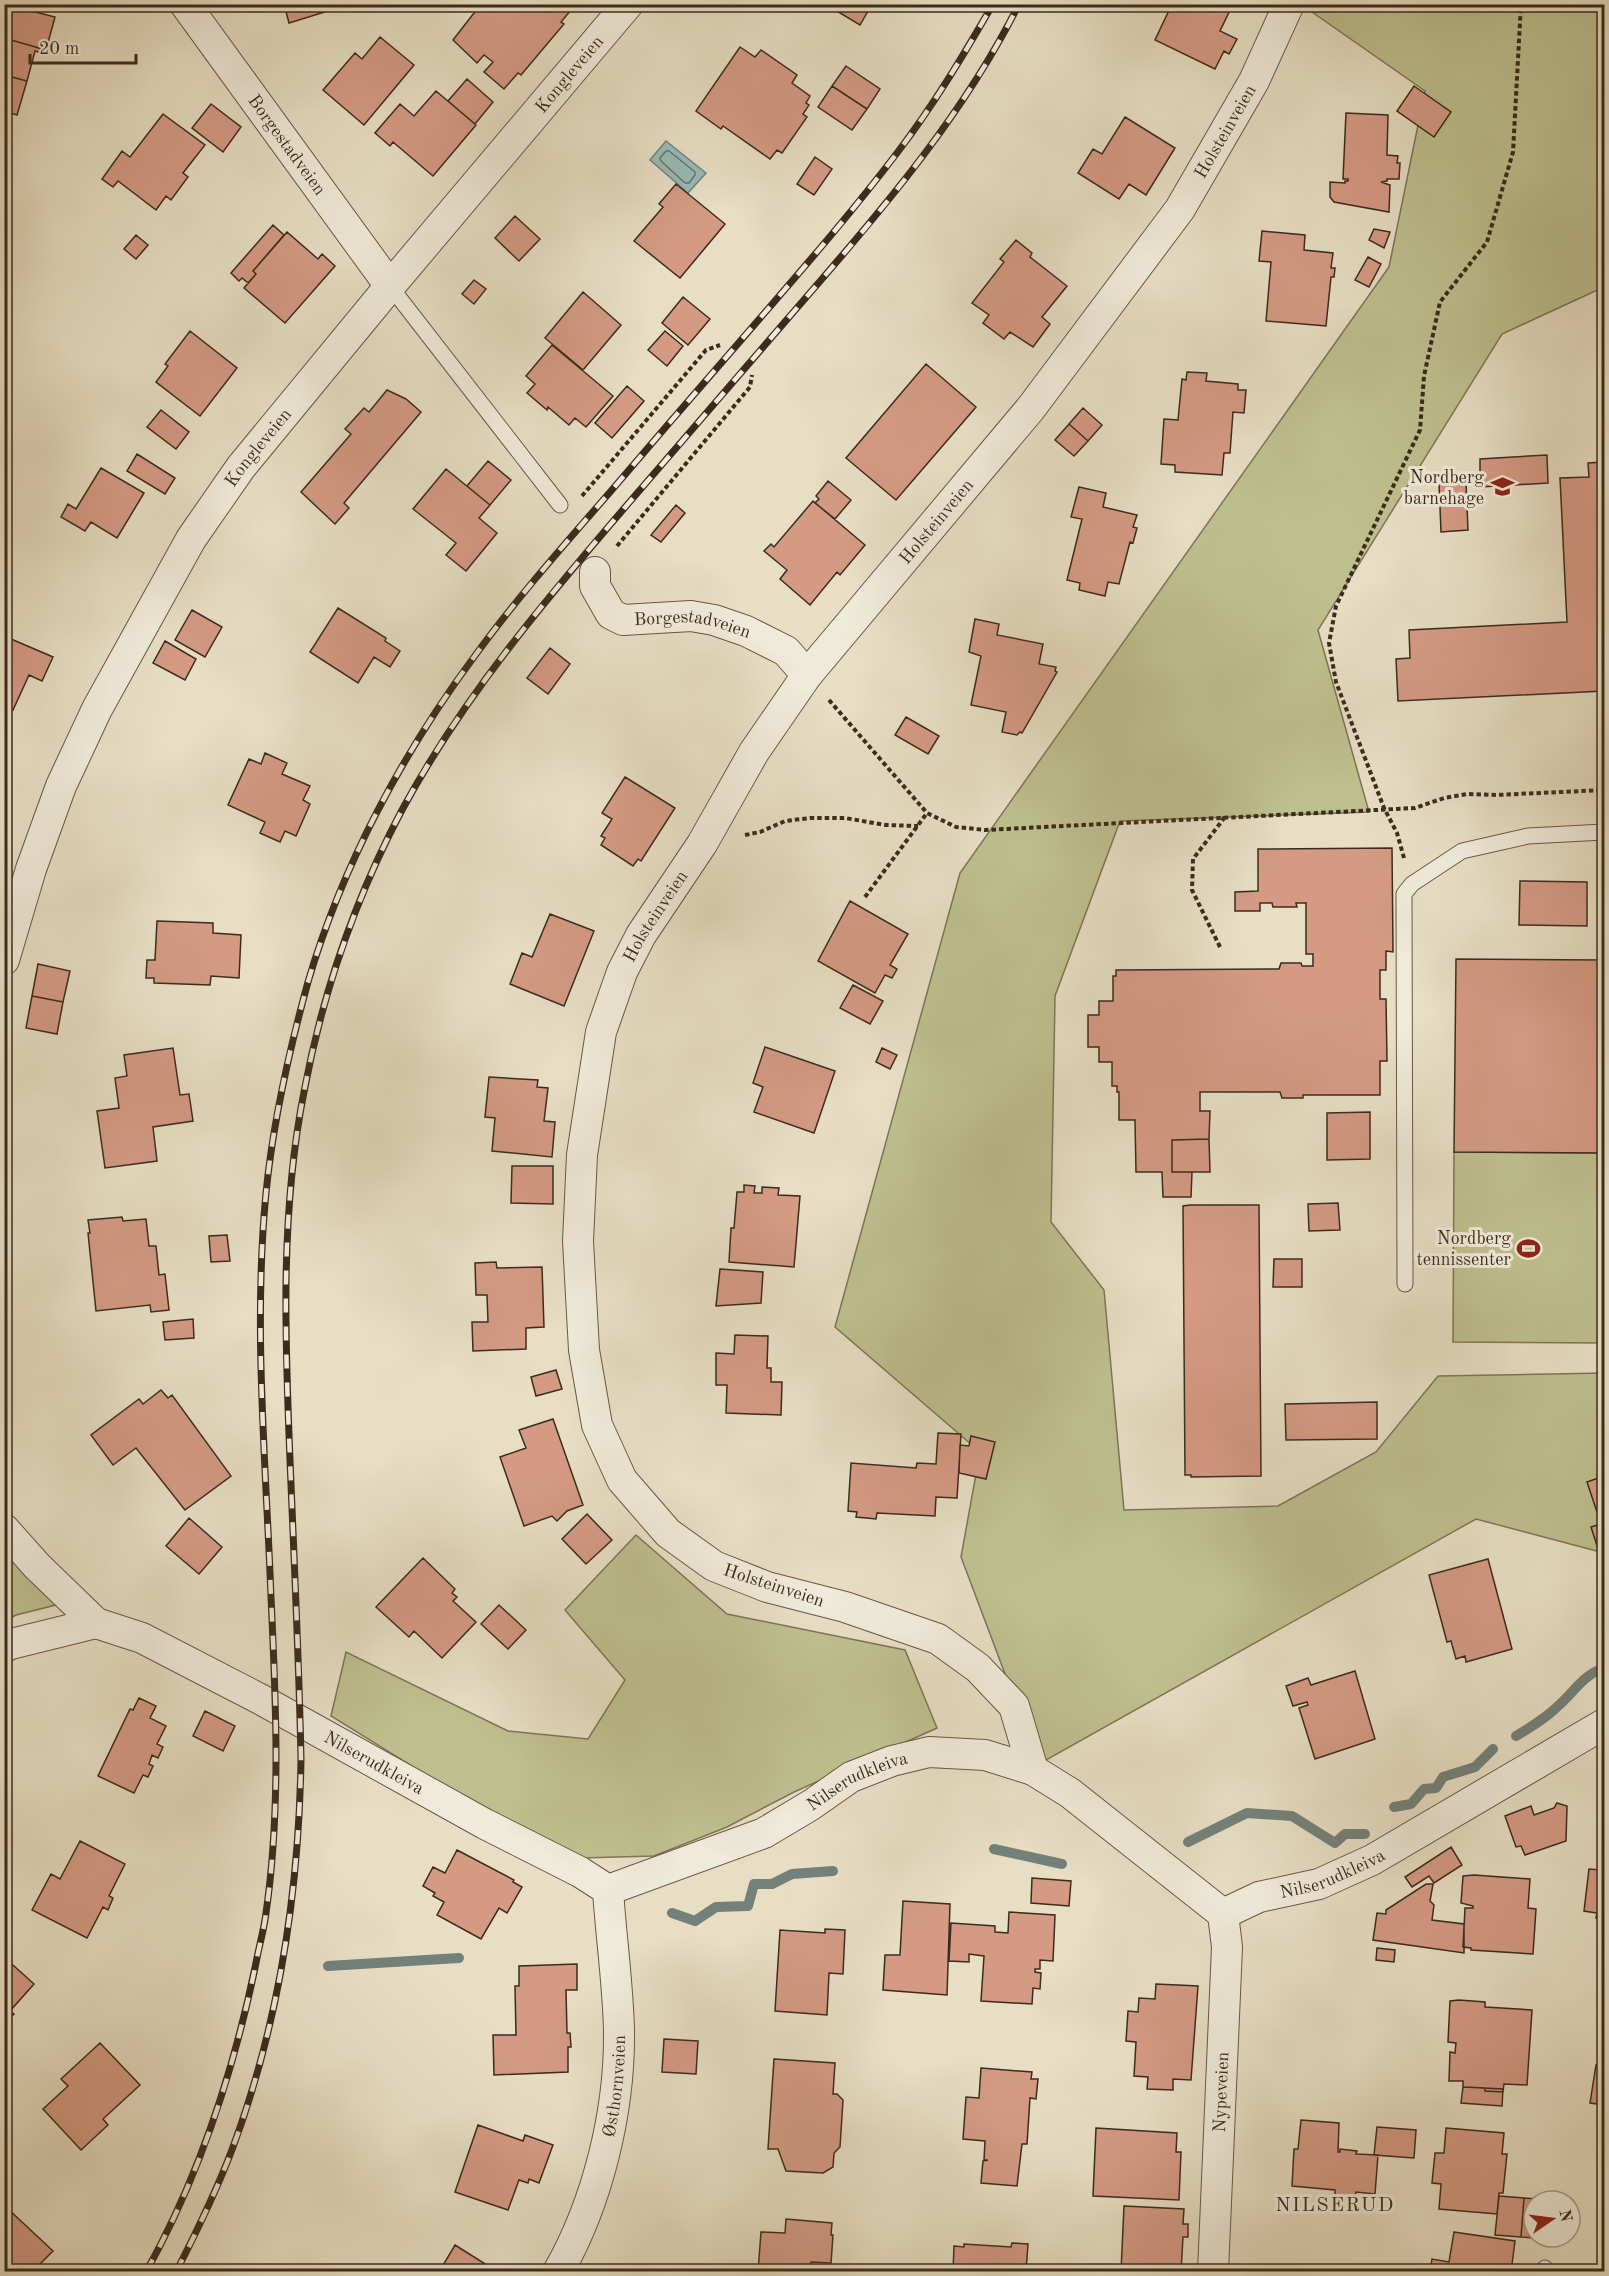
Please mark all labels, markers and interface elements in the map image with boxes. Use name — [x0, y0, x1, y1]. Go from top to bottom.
scale bar — [30, 27, 136, 65]
street label: Kongleveien — [532, 32, 607, 117]
text: 20 m — [39, 40, 79, 58]
street label: Holsteinveien — [1192, 82, 1260, 182]
street label: Borgestadveien — [244, 92, 329, 199]
street label: Kongleveien — [222, 405, 296, 490]
place label: Nordberg barnehage — [1404, 469, 1484, 508]
school or university icon: Nordberg barnehage — [1489, 474, 1515, 500]
street label: Holsteinveien — [896, 476, 978, 568]
street label: Borgestadveien — [633, 608, 753, 642]
street label: Holsteinveien — [621, 867, 692, 965]
place label: Nordberg tennissenter — [1417, 1230, 1512, 1269]
sports icon: Nordberg tennissenter — [1516, 1235, 1542, 1261]
street label: Holsteinveien — [721, 1561, 827, 1611]
street label: Nilserudkleiva — [321, 1728, 427, 1798]
street label: Nilserudkleiva — [804, 1749, 910, 1815]
street label: Nilserudkleiva — [1278, 1846, 1389, 1902]
street label: Østhornveien — [600, 2035, 629, 2139]
street label: Nypeveien — [1211, 2051, 1232, 2133]
north arrow — [1522, 2189, 1582, 2249]
district label: NILSERUD — [1275, 2196, 1395, 2216]
text: N — [1555, 2208, 1574, 2224]

